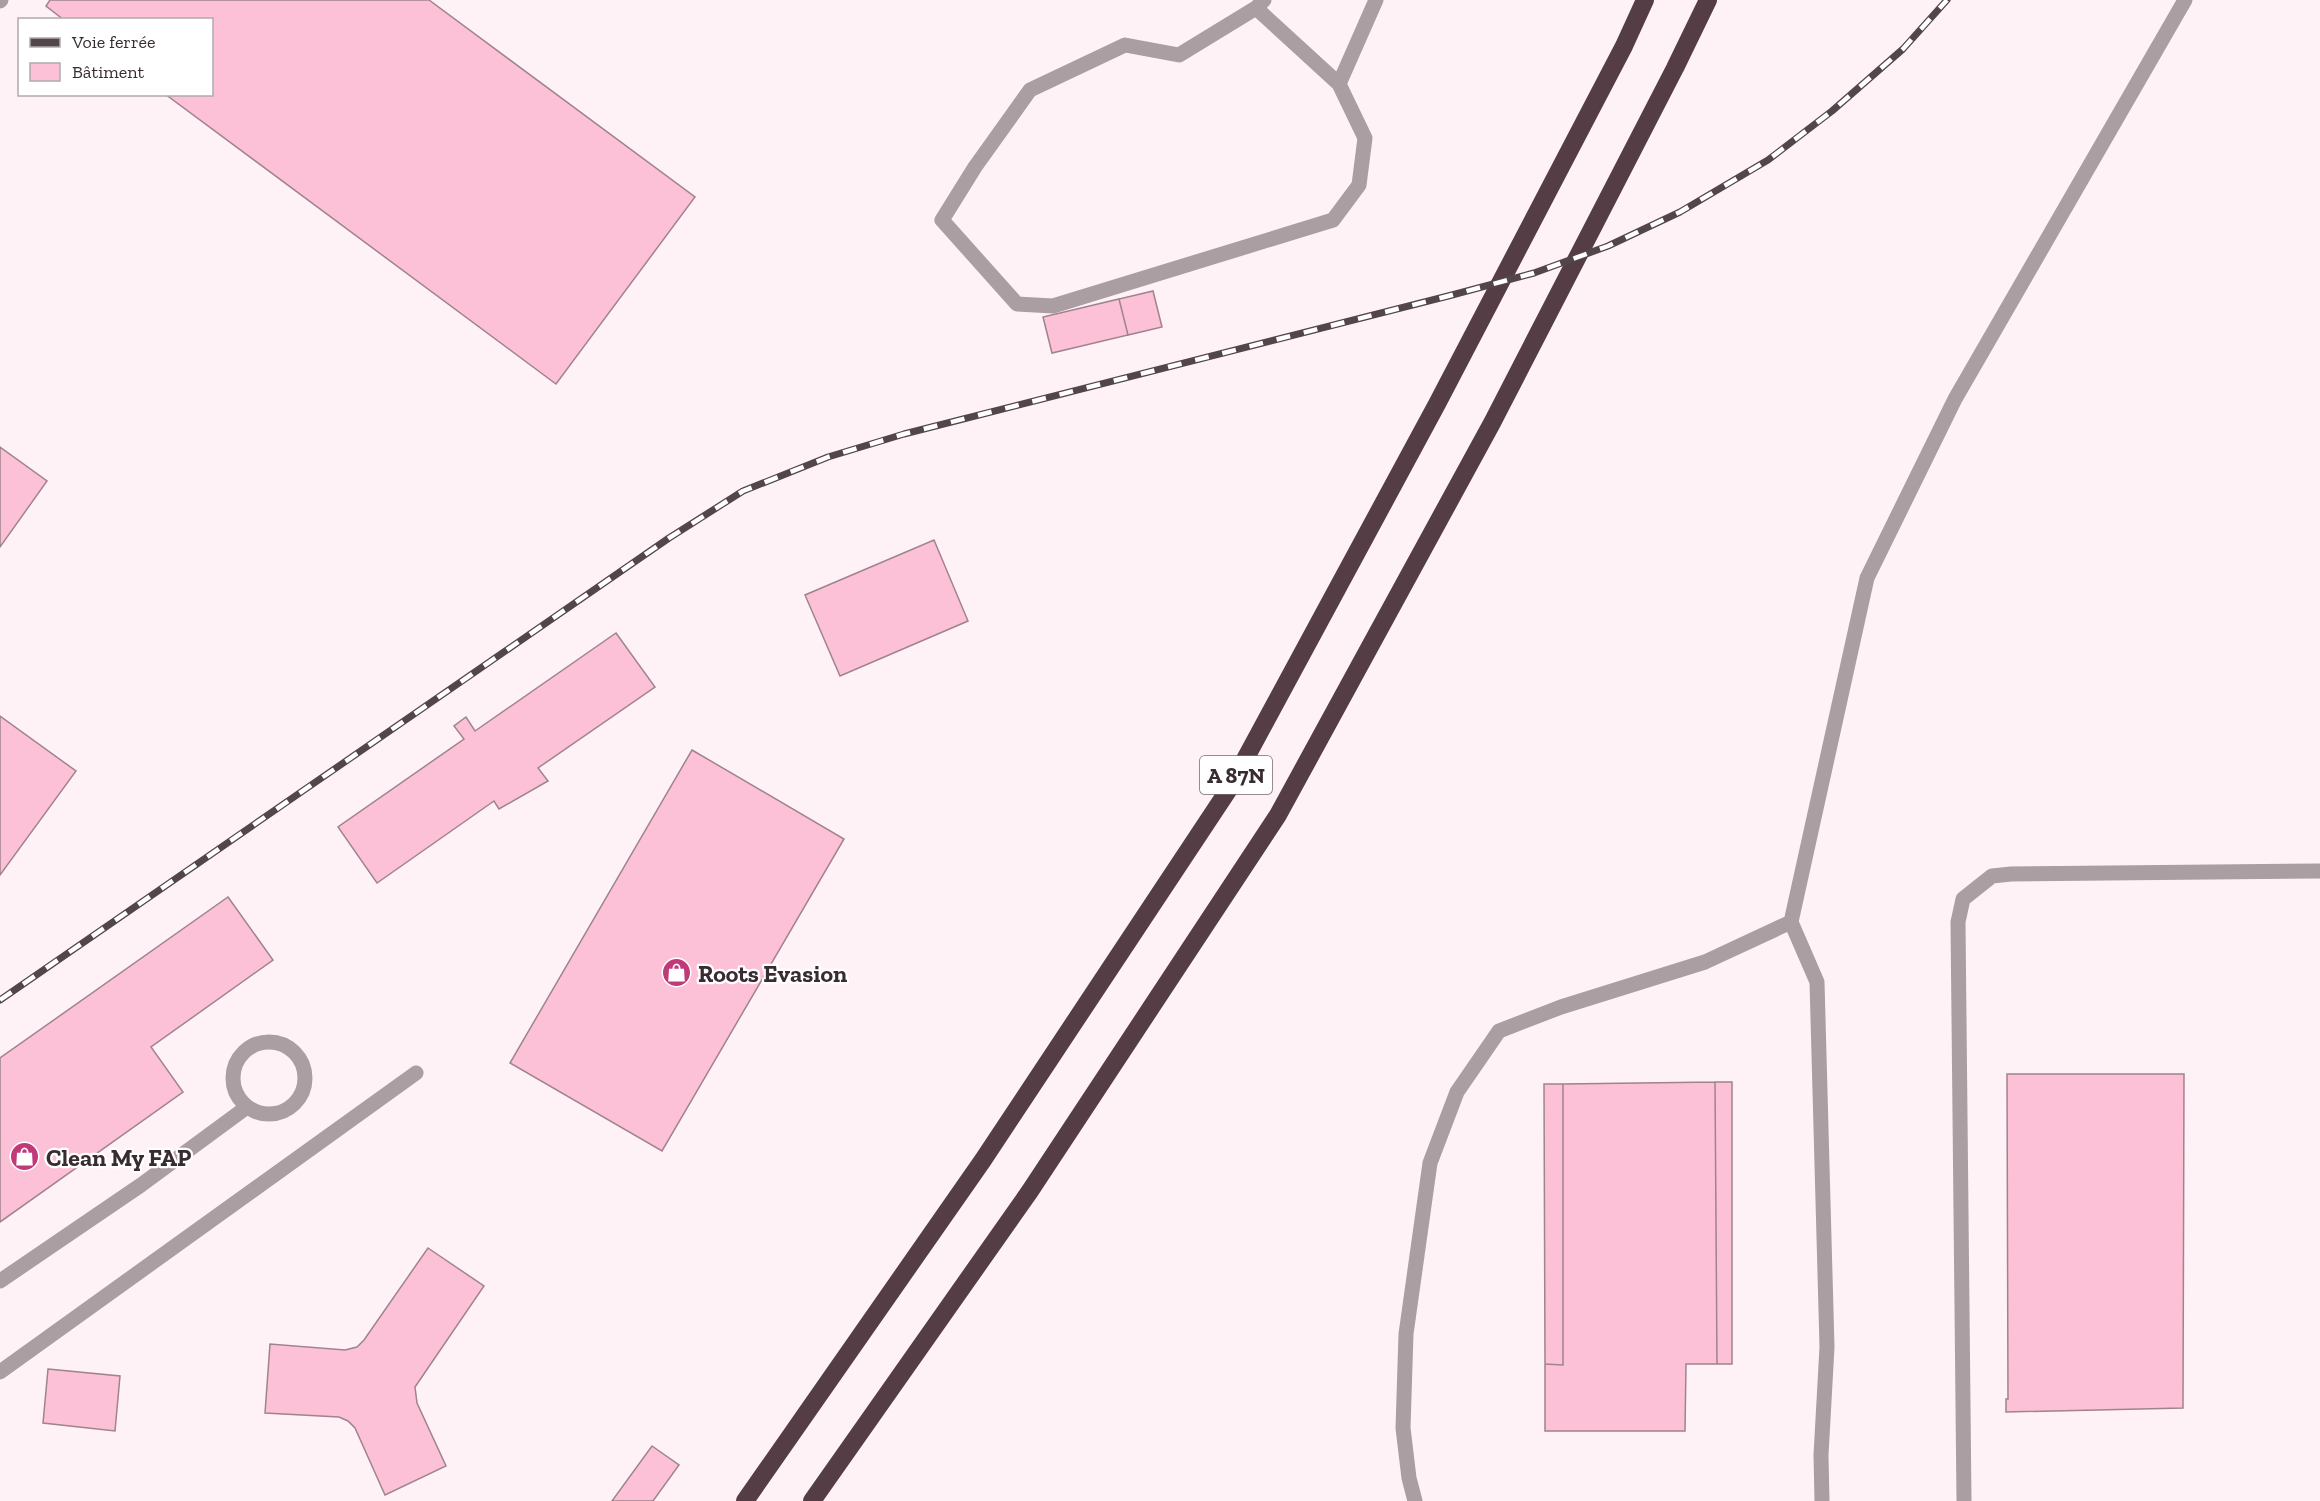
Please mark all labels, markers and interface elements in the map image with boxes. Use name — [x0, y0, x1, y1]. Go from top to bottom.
legend — [18, 18, 213, 96]
text: Voie ferrée — [71, 31, 155, 53]
text: Bâtiment — [72, 61, 145, 83]
road number: A 87N — [1200, 756, 1272, 794]
shop icon: Roots Evasion — [661, 957, 693, 989]
place label: Roots Evasion — [698, 959, 847, 988]
shop icon: Clean My FAP — [9, 1141, 41, 1173]
place label: Clean My FAP — [46, 1143, 192, 1172]

